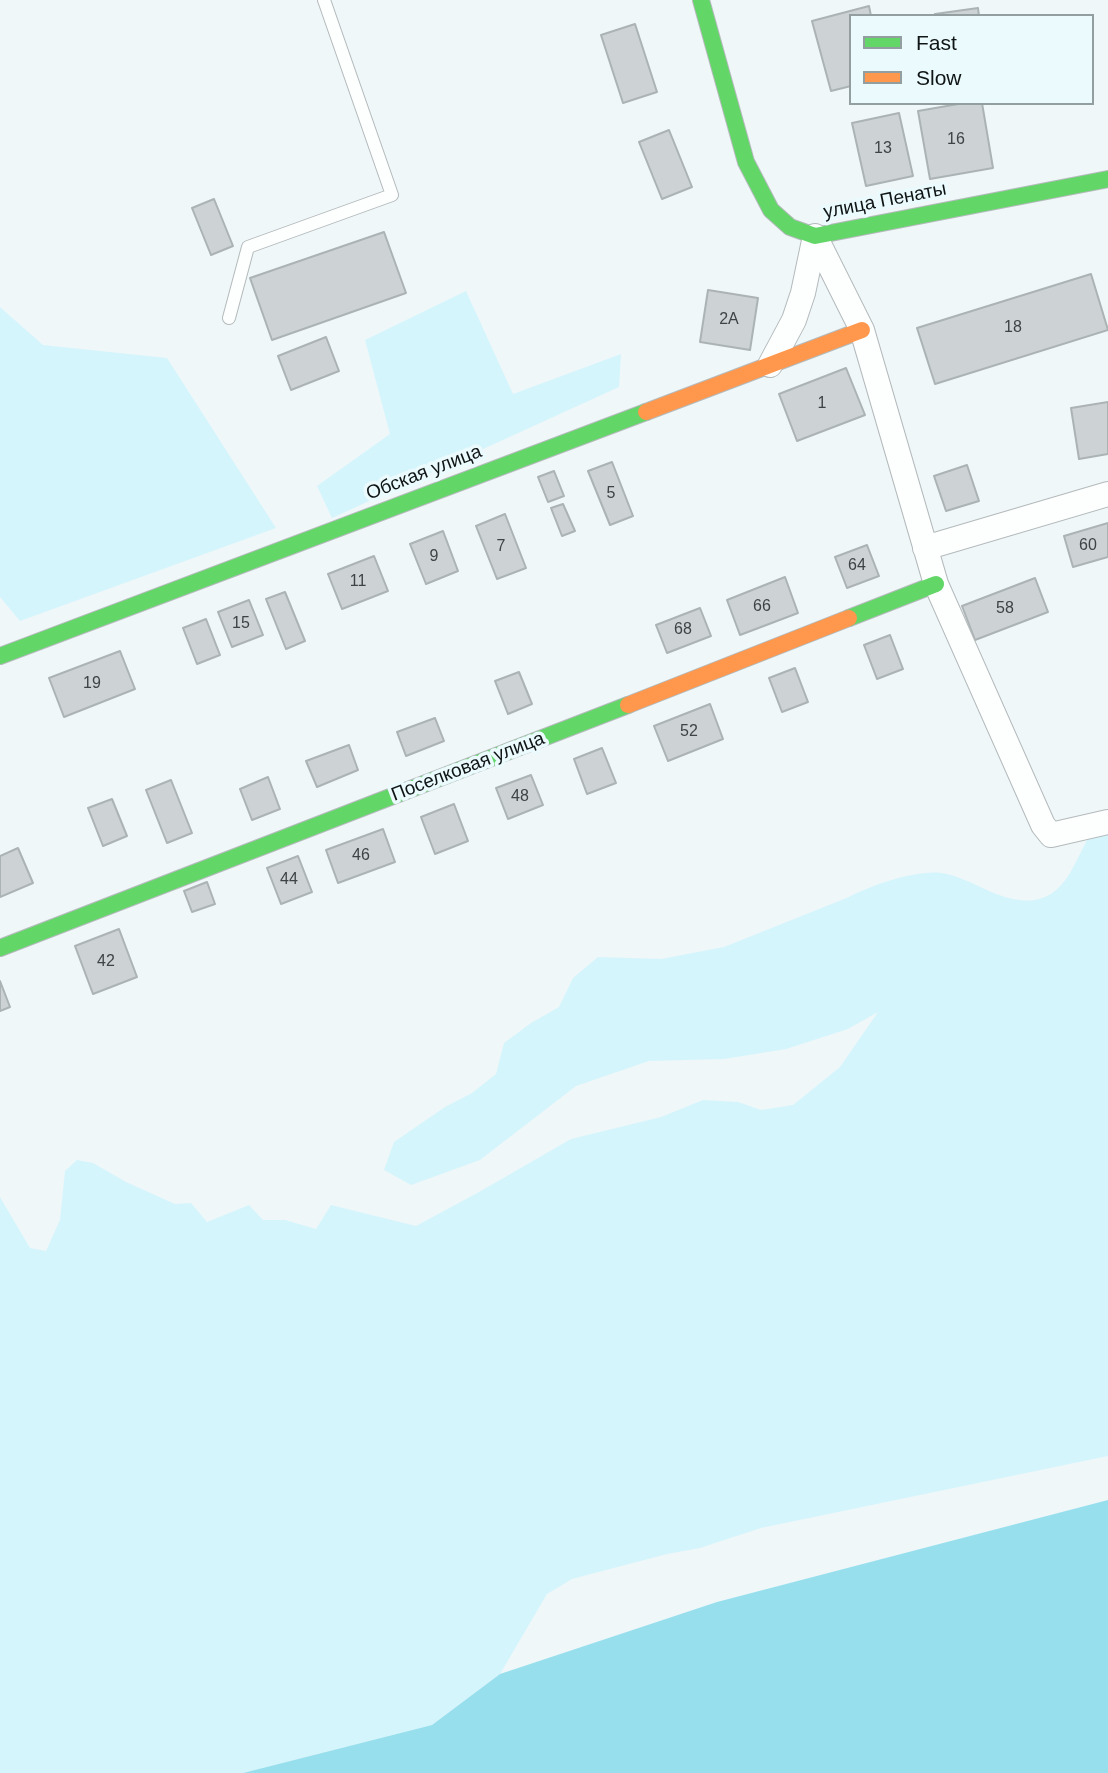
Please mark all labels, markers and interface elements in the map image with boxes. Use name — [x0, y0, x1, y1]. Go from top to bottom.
legend — [849, 14, 1094, 105]
text: Fast — [916, 31, 957, 54]
text: Slow — [916, 66, 962, 89]
house number: 16 — [947, 130, 965, 150]
house number: 13 — [874, 139, 892, 159]
street label: улица Пенаты — [822, 178, 948, 224]
house number: 2А — [719, 310, 739, 330]
house number: 18 — [1004, 318, 1022, 338]
house number: 1 — [818, 394, 826, 414]
street label: Обская улица — [363, 440, 485, 506]
house number: 5 — [607, 484, 615, 504]
house number: 60 — [1079, 536, 1097, 556]
house number: 7 — [497, 537, 505, 557]
house number: 9 — [430, 547, 438, 567]
house number: 64 — [848, 556, 866, 576]
house number: 11 — [350, 572, 366, 592]
house number: 66 — [753, 597, 771, 617]
house number: 58 — [996, 599, 1014, 619]
house number: 15 — [232, 614, 250, 634]
house number: 68 — [674, 620, 692, 640]
house number: 19 — [83, 674, 101, 694]
house number: 52 — [680, 722, 698, 742]
street label: Поселковая улица — [388, 727, 548, 807]
house number: 48 — [511, 787, 529, 807]
house number: 46 — [352, 846, 370, 866]
house number: 44 — [280, 870, 298, 890]
house number: 42 — [97, 952, 115, 972]

